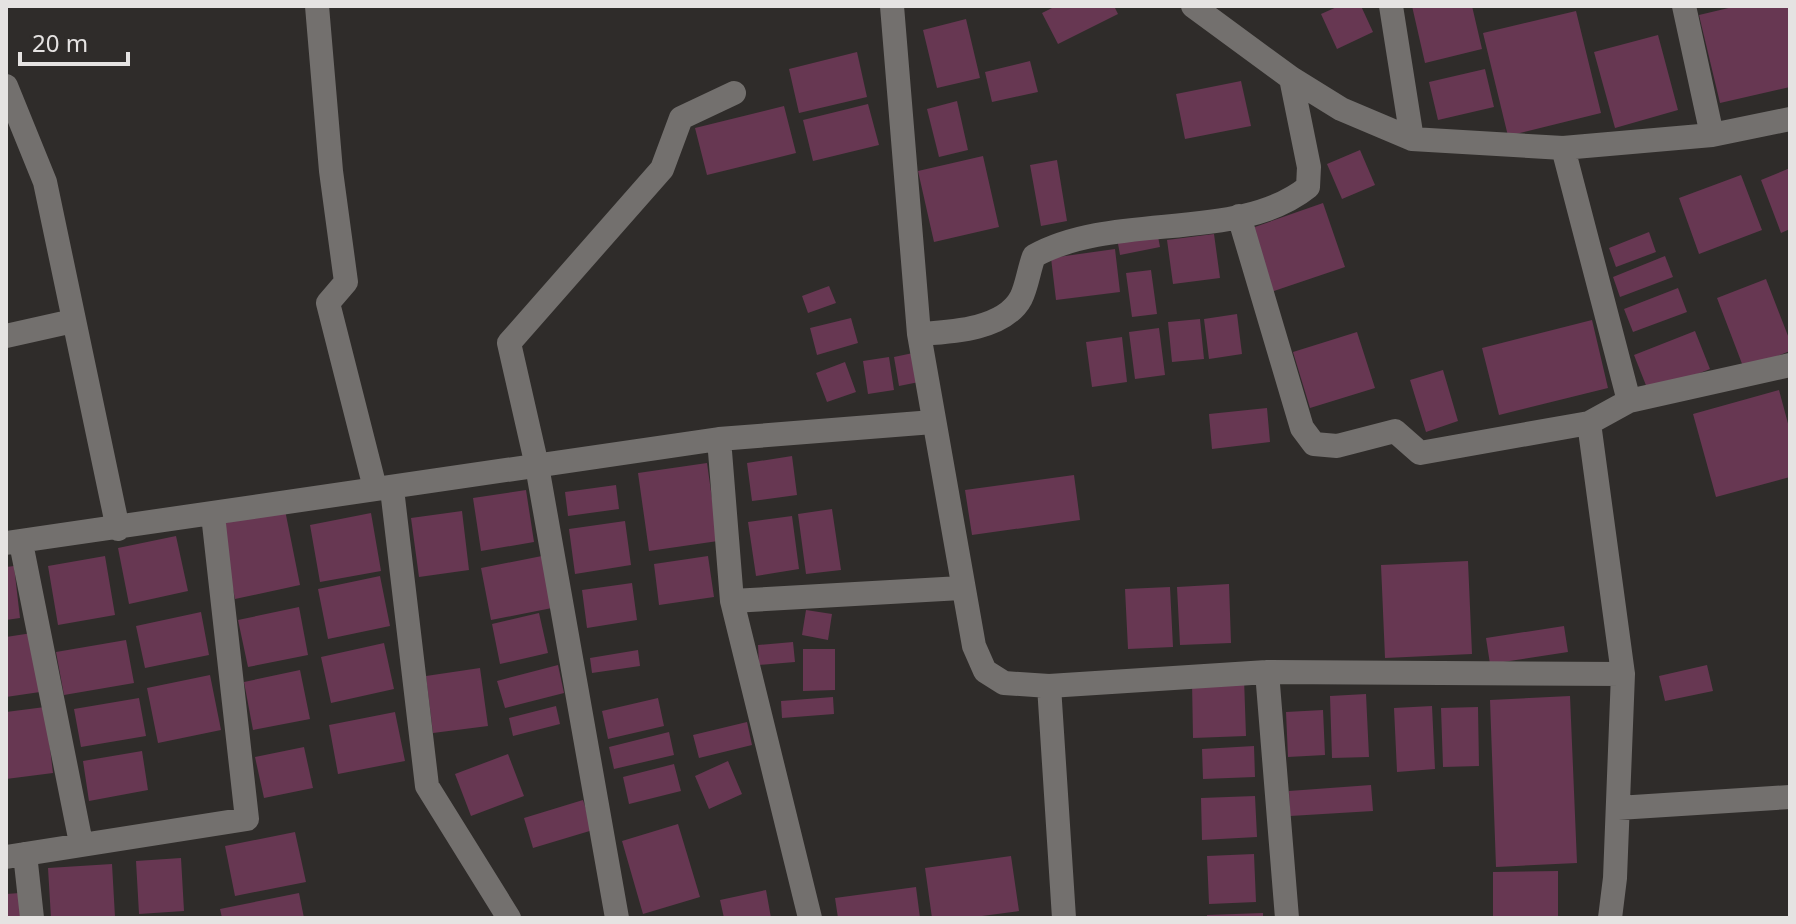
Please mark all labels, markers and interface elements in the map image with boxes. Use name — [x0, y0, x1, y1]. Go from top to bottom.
scale bar — [20, 16, 128, 66]
text: 20 m — [32, 26, 88, 59]

